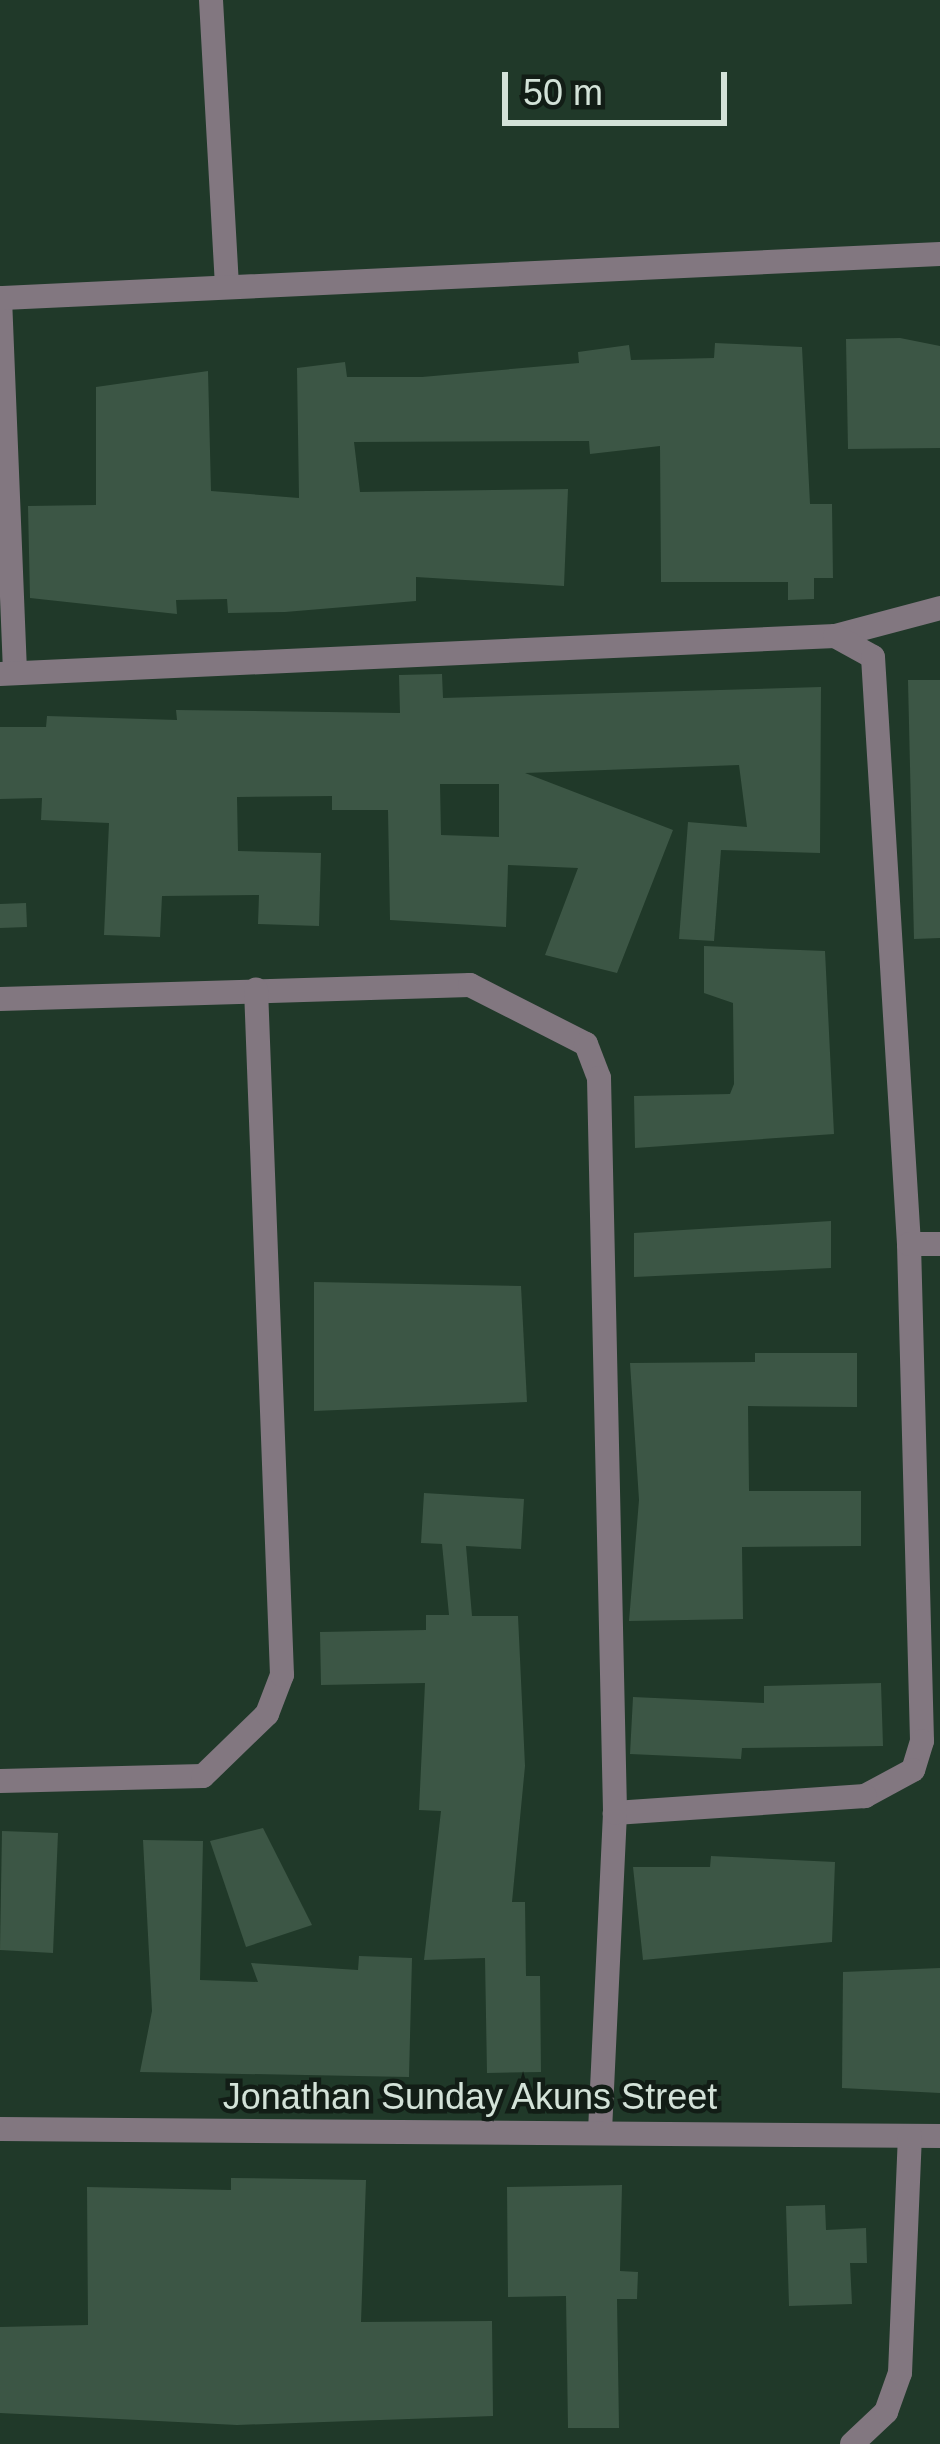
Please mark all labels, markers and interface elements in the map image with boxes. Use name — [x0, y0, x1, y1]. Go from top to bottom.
scale bar — [508, 48, 733, 122]
text: 50 m — [523, 72, 603, 113]
street label: Jonathan Sunday Akuns Street — [222, 2075, 718, 2119]

